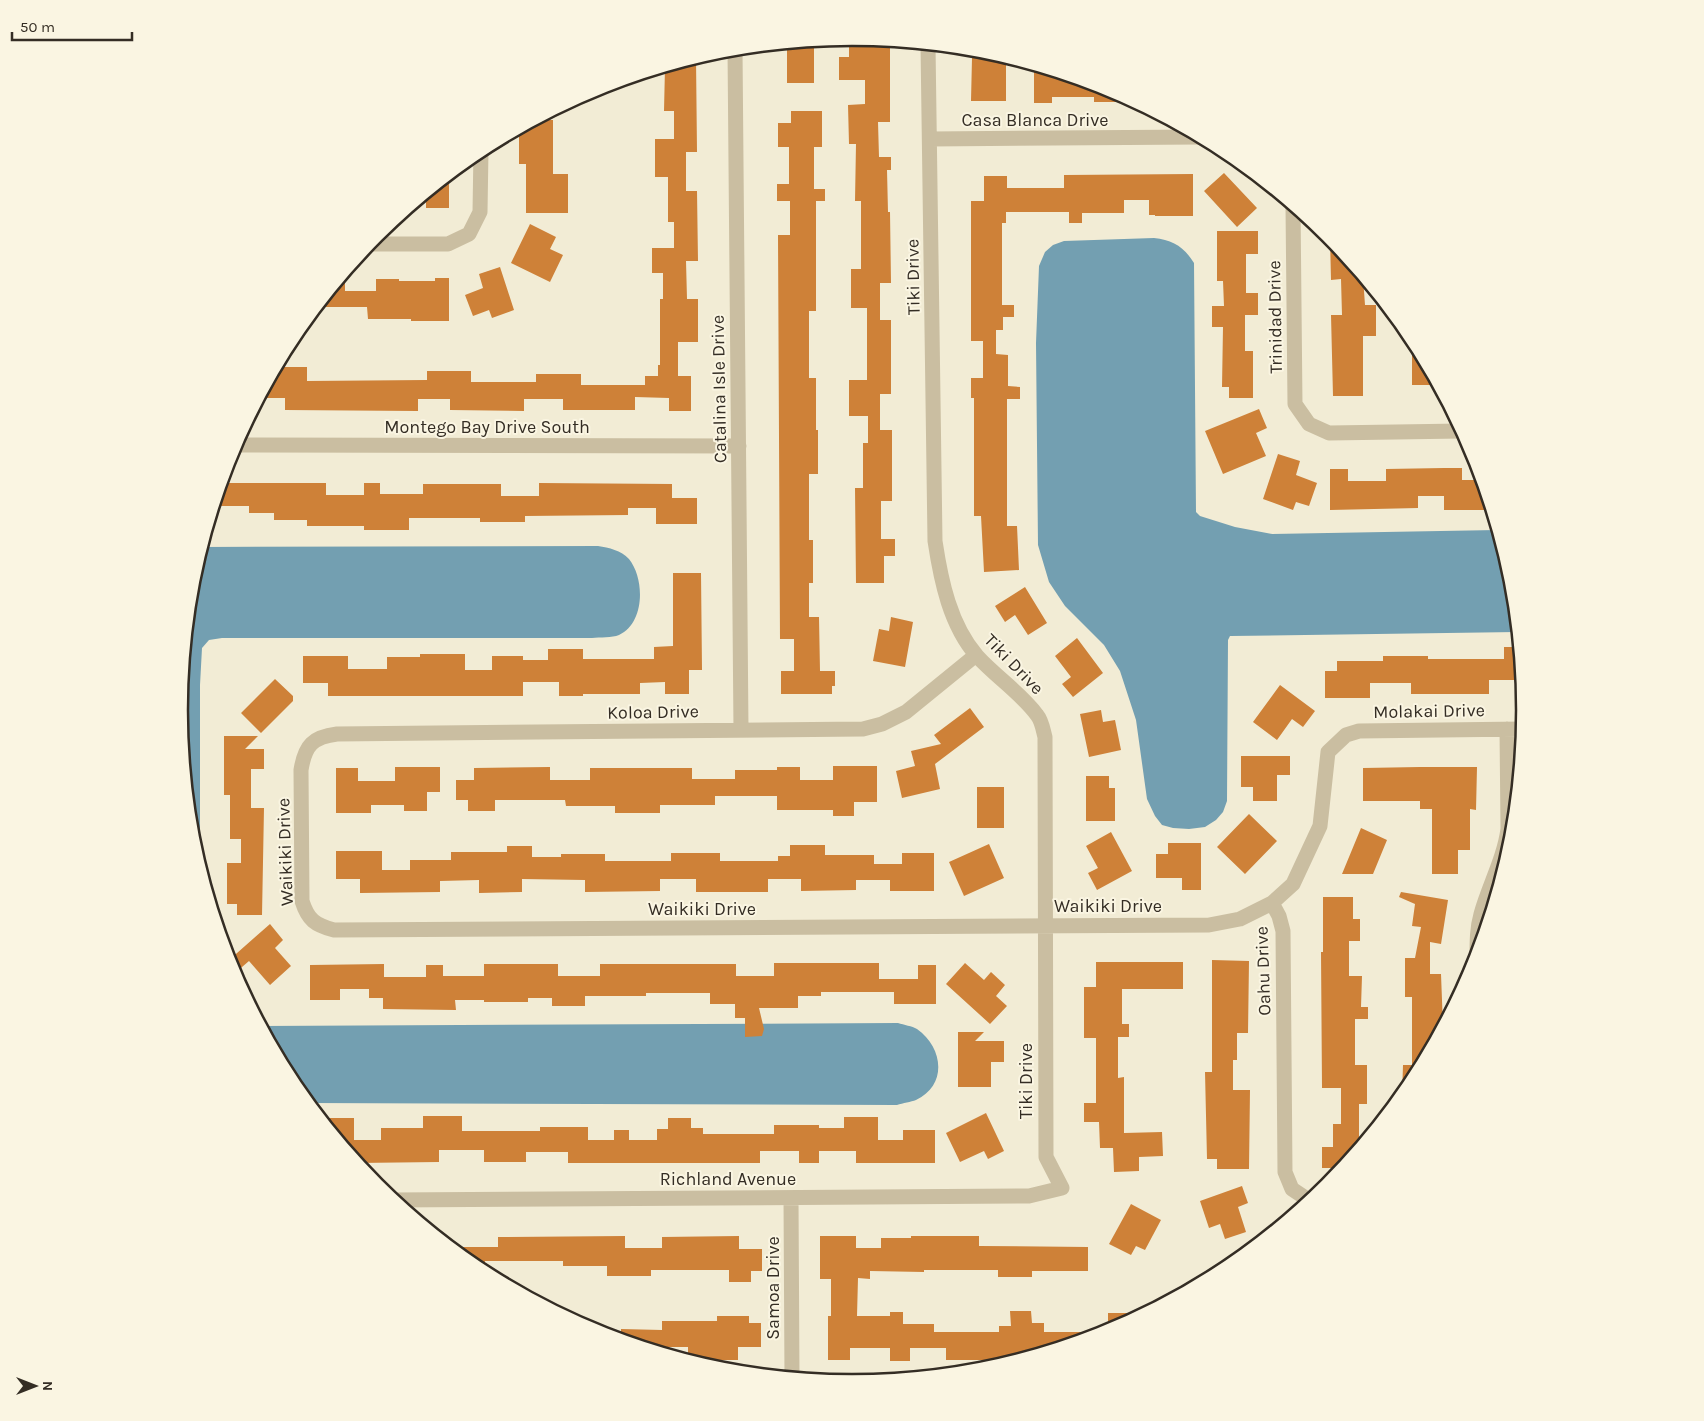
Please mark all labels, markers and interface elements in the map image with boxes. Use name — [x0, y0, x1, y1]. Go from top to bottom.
scale bar — [12, 10, 132, 42]
text: 50 m — [20, 18, 55, 36]
street label: Casa Blanca Drive — [961, 109, 1109, 131]
street label: Tiki Drive — [901, 239, 925, 315]
street label: Trinidad Drive — [1263, 260, 1287, 374]
street label: Catalina Isle Drive — [707, 315, 731, 463]
street label: Montego Bay Drive South — [384, 416, 590, 438]
street label: Tiki Drive — [980, 629, 1048, 699]
street label: Molakai Drive — [1373, 699, 1485, 723]
street label: Koloa Drive — [607, 700, 699, 724]
street label: Waikiki Drive — [272, 798, 298, 906]
street label: Waikiki Drive — [1054, 895, 1162, 917]
street label: Waikiki Drive — [648, 898, 756, 920]
street label: Oahu Drive — [1250, 926, 1276, 1016]
street label: Tiki Drive — [1015, 1043, 1037, 1119]
street label: Richland Avenue — [660, 1168, 796, 1190]
street label: Samoa Drive — [762, 1236, 784, 1340]
north arrow — [10, 1361, 60, 1411]
text: N — [39, 1381, 56, 1391]

